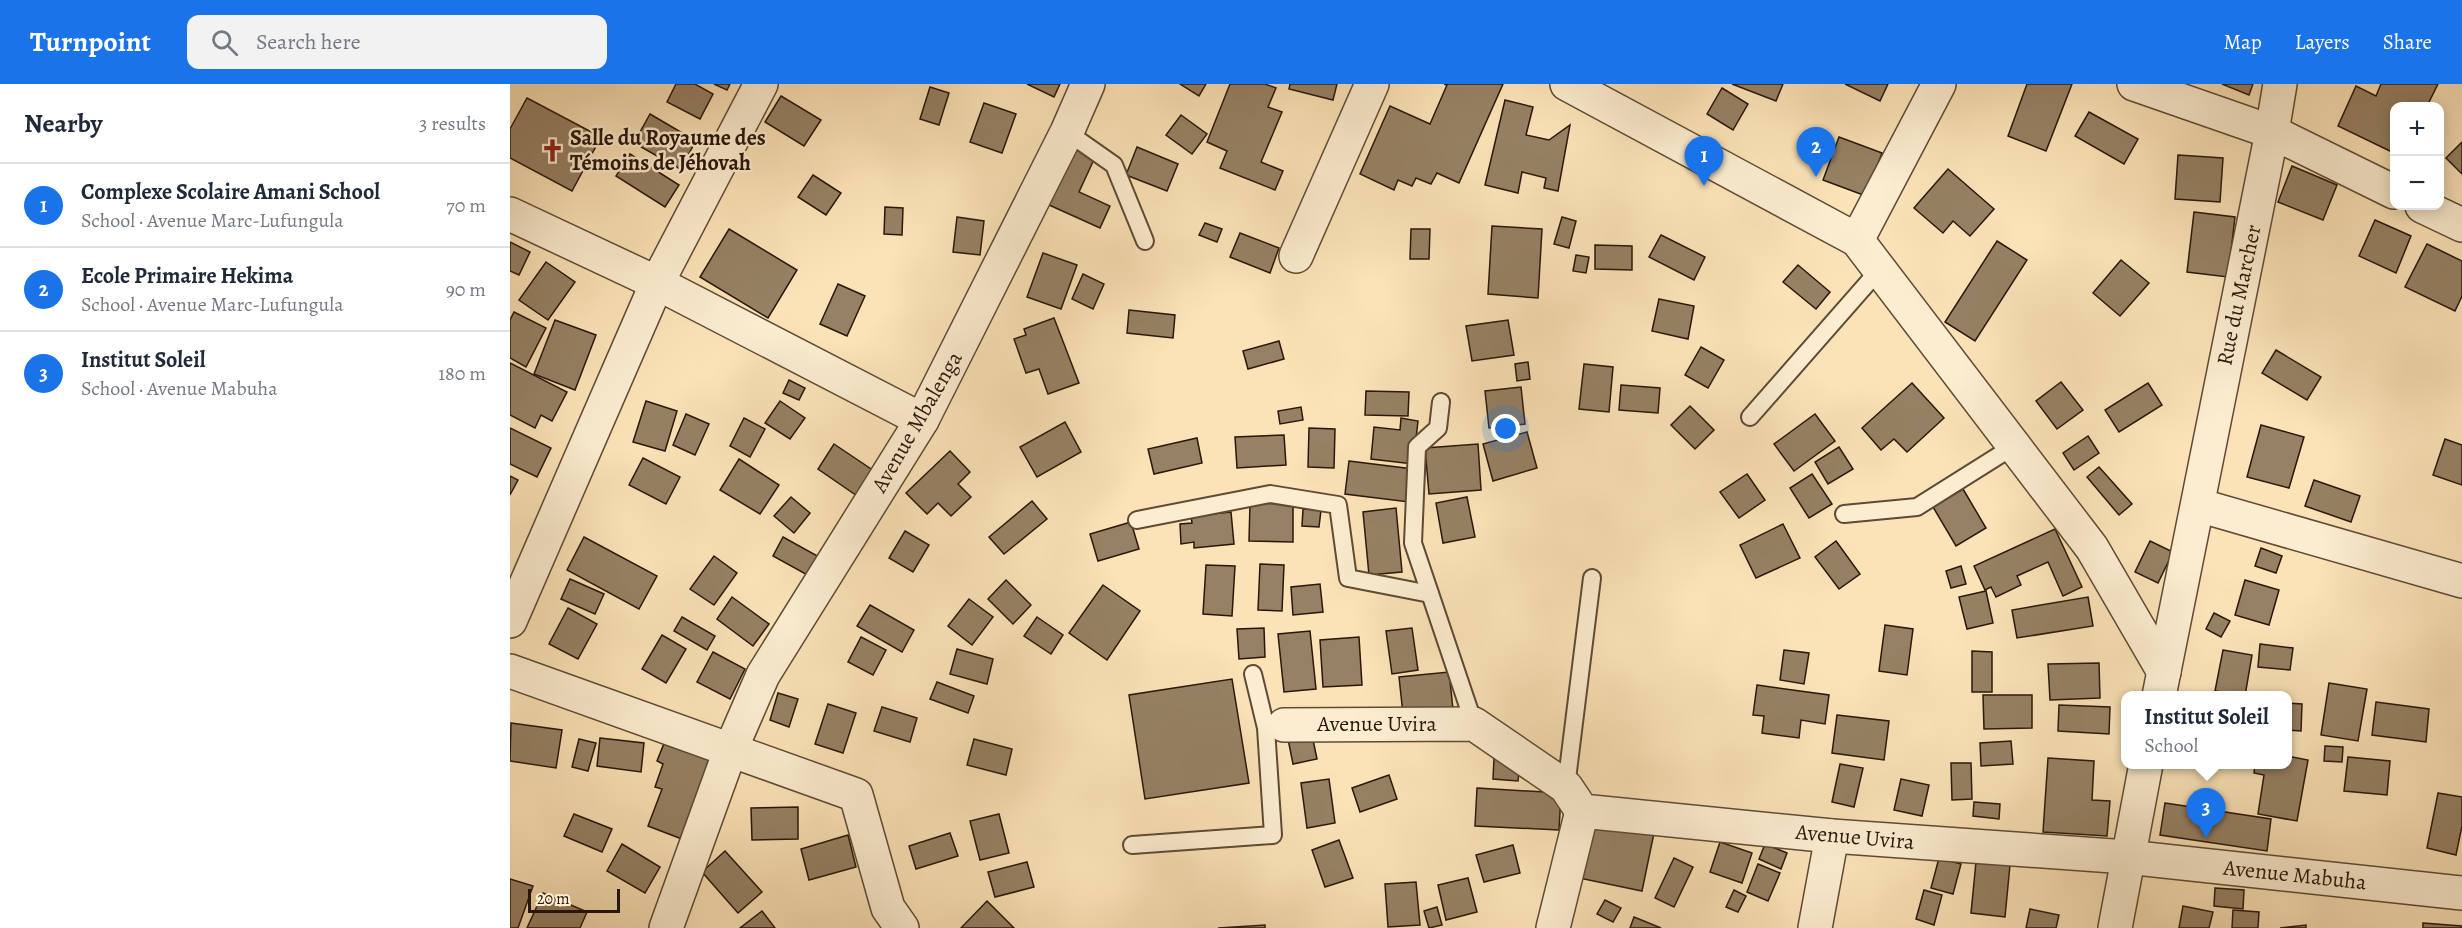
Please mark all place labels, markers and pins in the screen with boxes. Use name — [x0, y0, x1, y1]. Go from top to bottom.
place label: Salle du Royaume des Témoins de Jéhovah — [570, 123, 766, 178]
pin: 2 — [1796, 128, 1836, 177]
pin: 1 — [1684, 136, 1724, 186]
church icon: Salle du Royaume des Témoins de Jéhovah — [539, 138, 565, 164]
pin: 3 — [2186, 788, 2226, 838]

